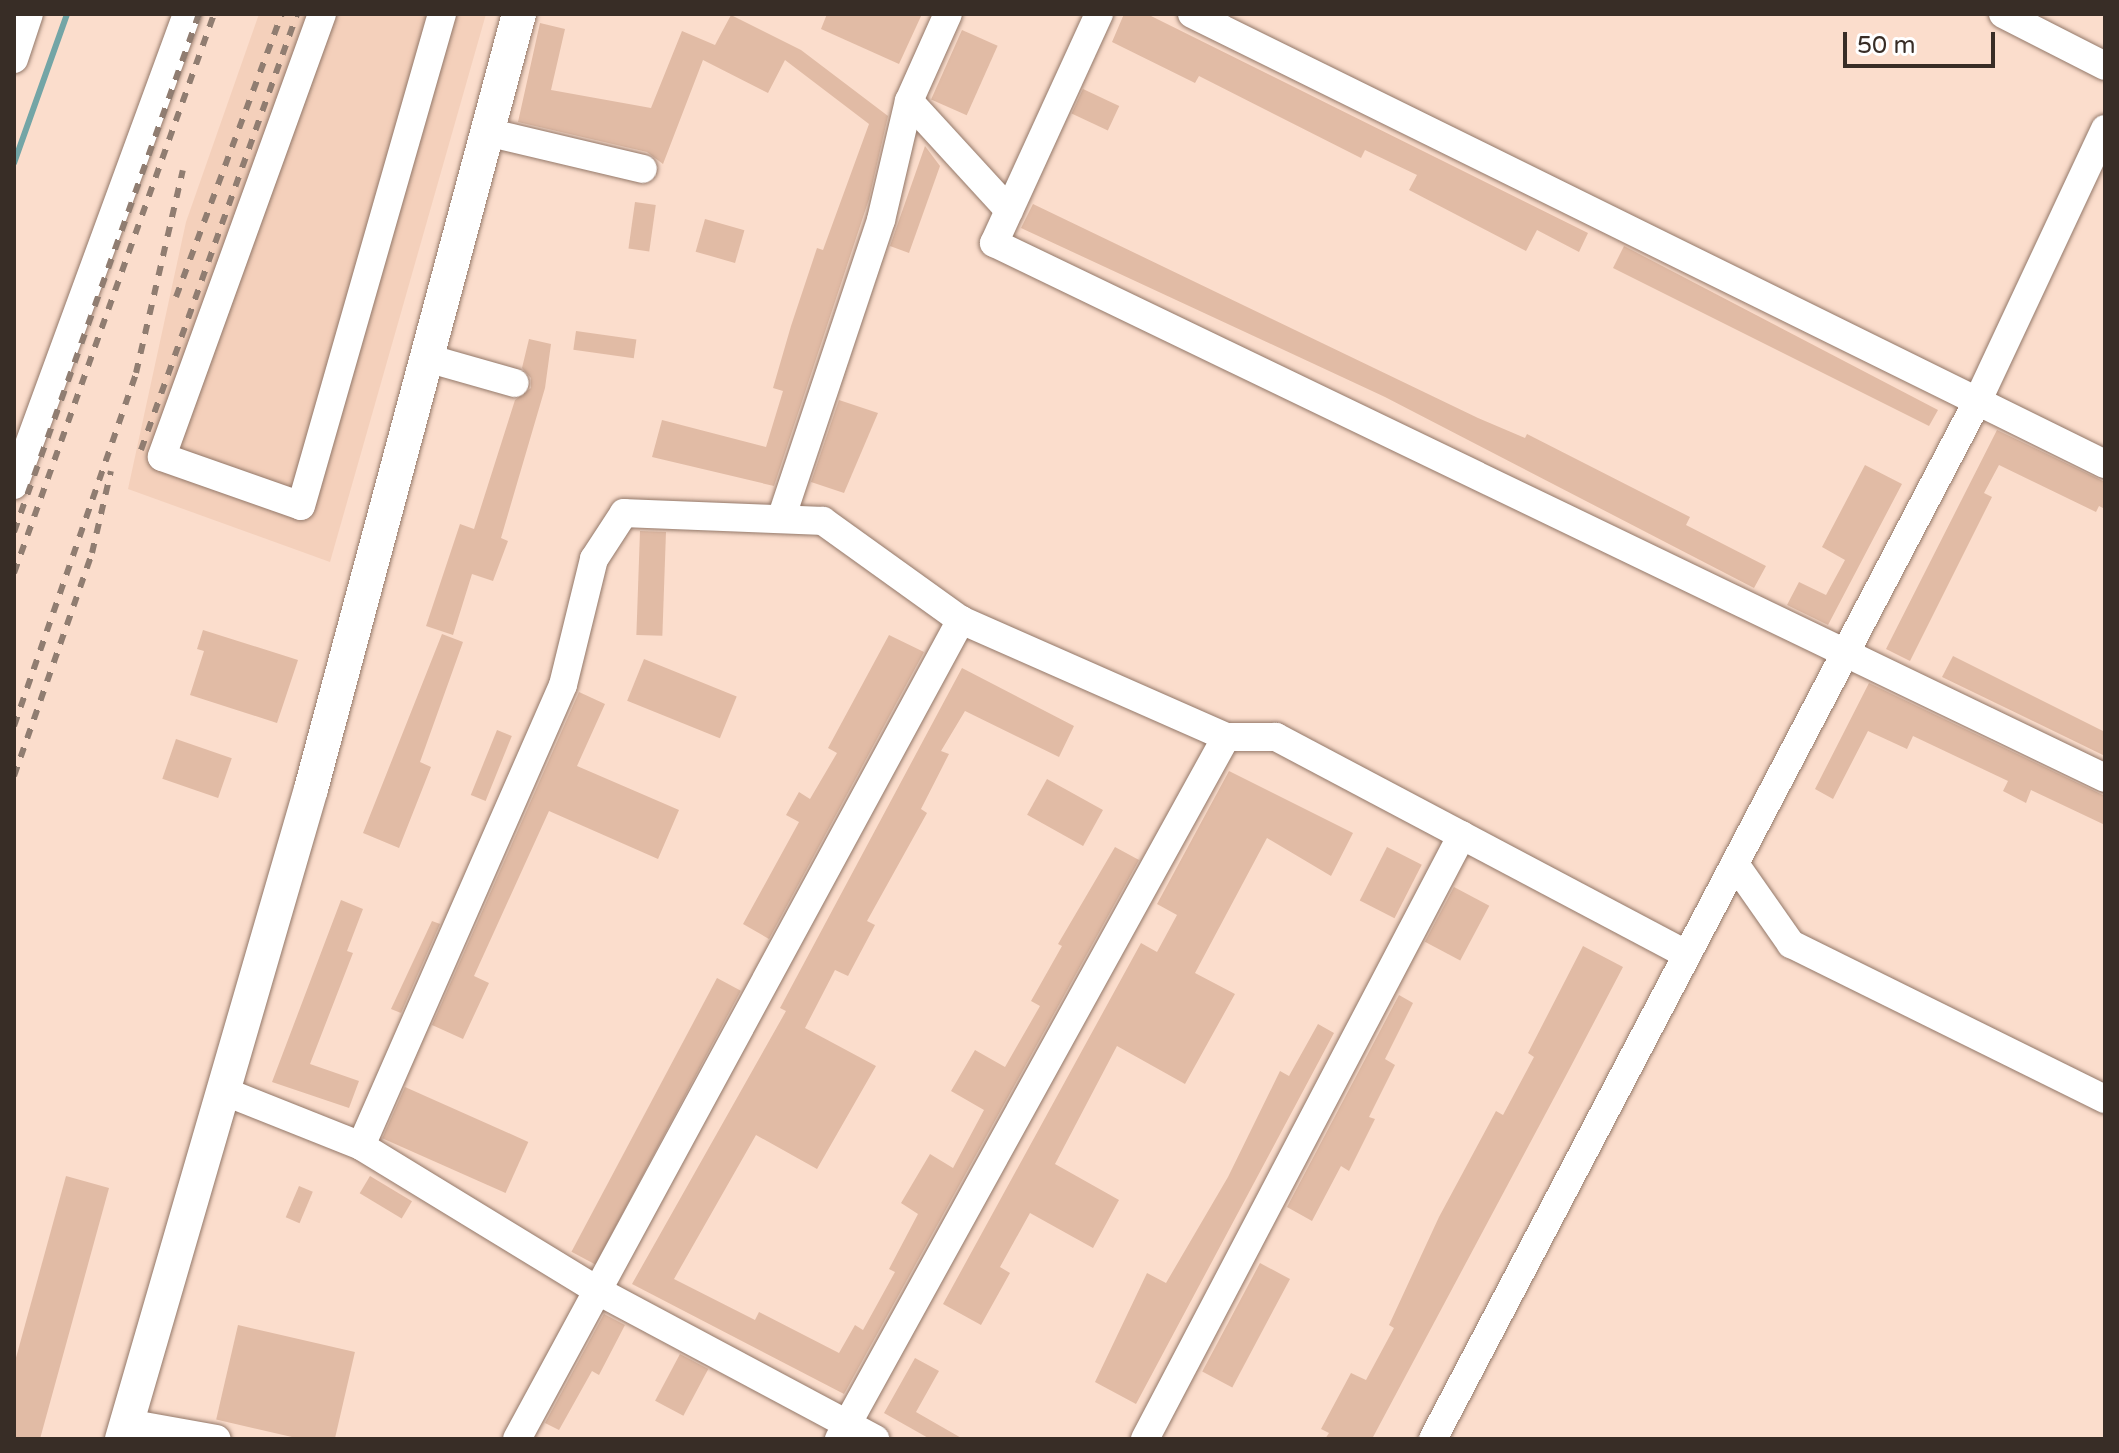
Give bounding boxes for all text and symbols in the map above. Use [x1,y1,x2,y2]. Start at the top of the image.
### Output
scale bar [1847,16,1999,66]
text: 50 m [1857,31,1915,60]

